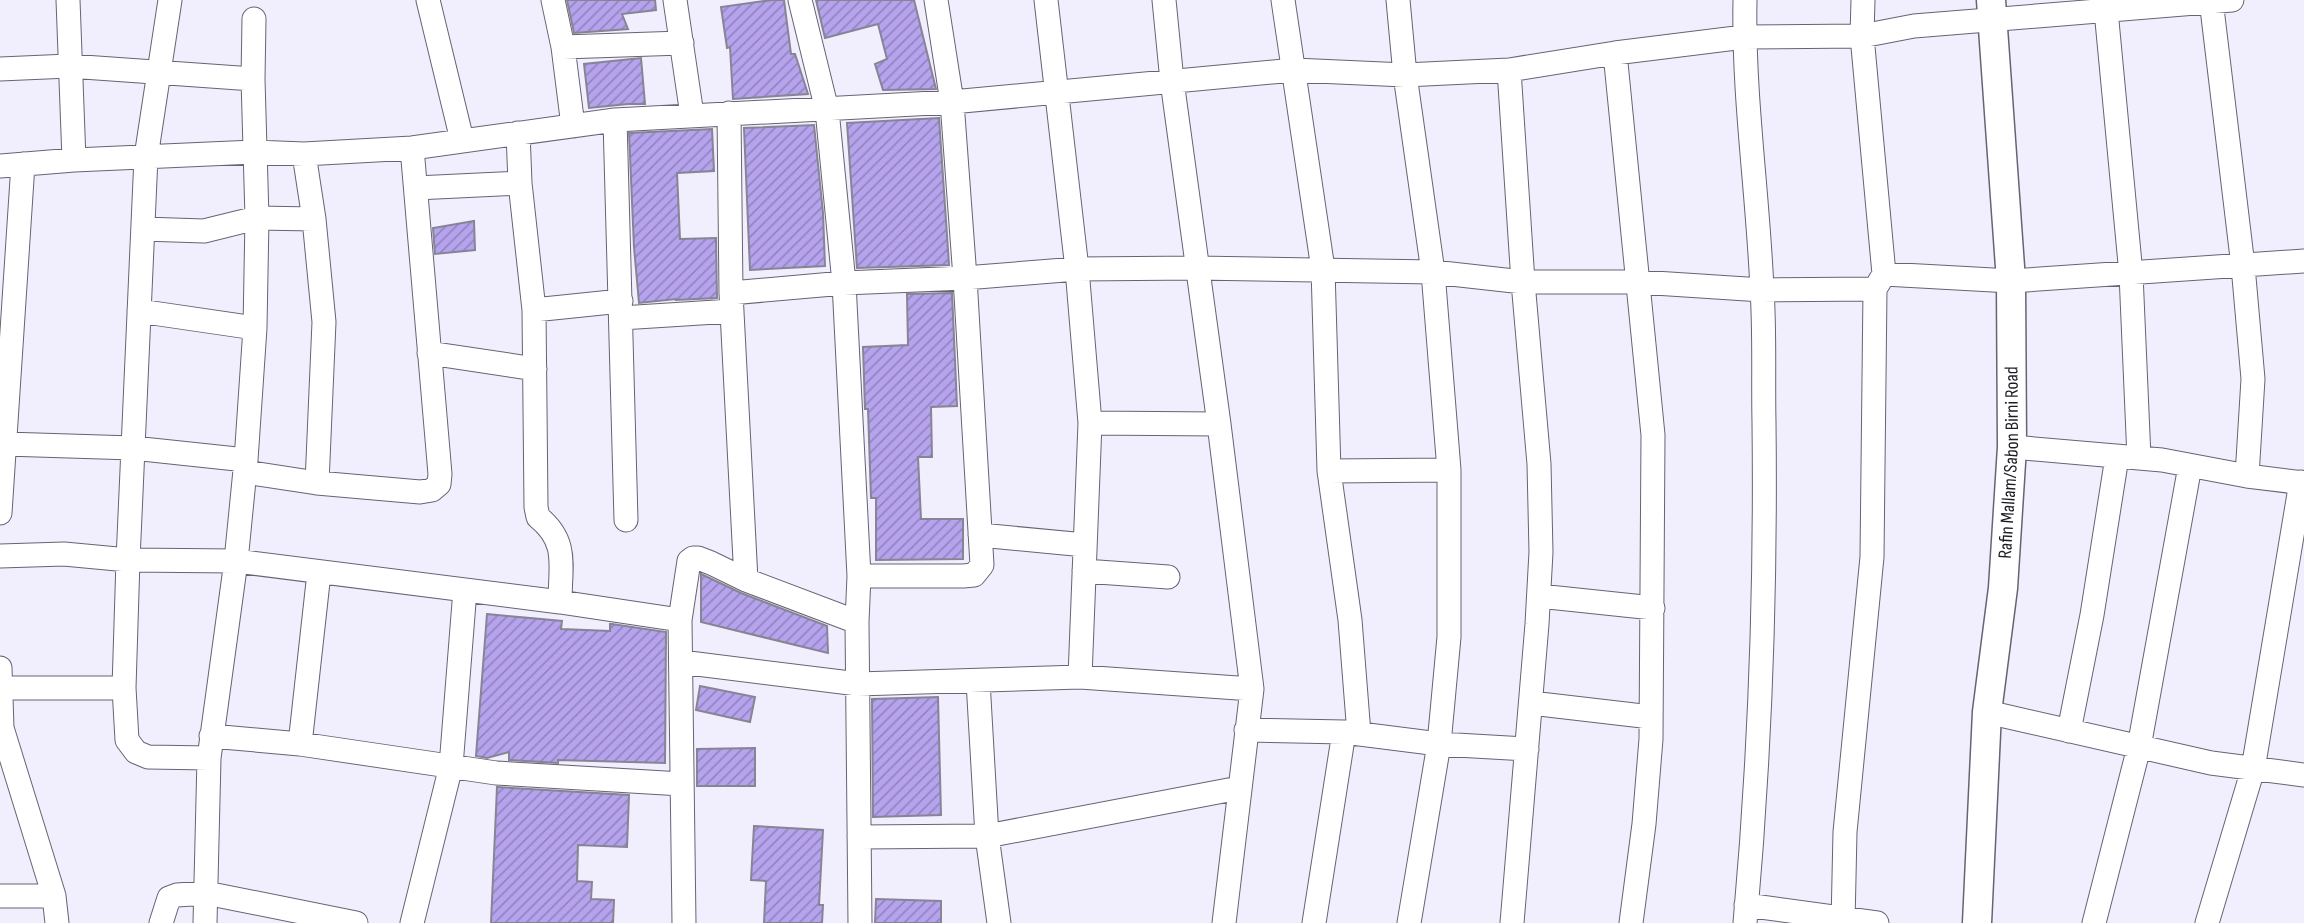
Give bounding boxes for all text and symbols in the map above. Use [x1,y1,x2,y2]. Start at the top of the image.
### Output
street label: Rafin Mallam/Sabon Birni Road [1993,366,2024,559]

